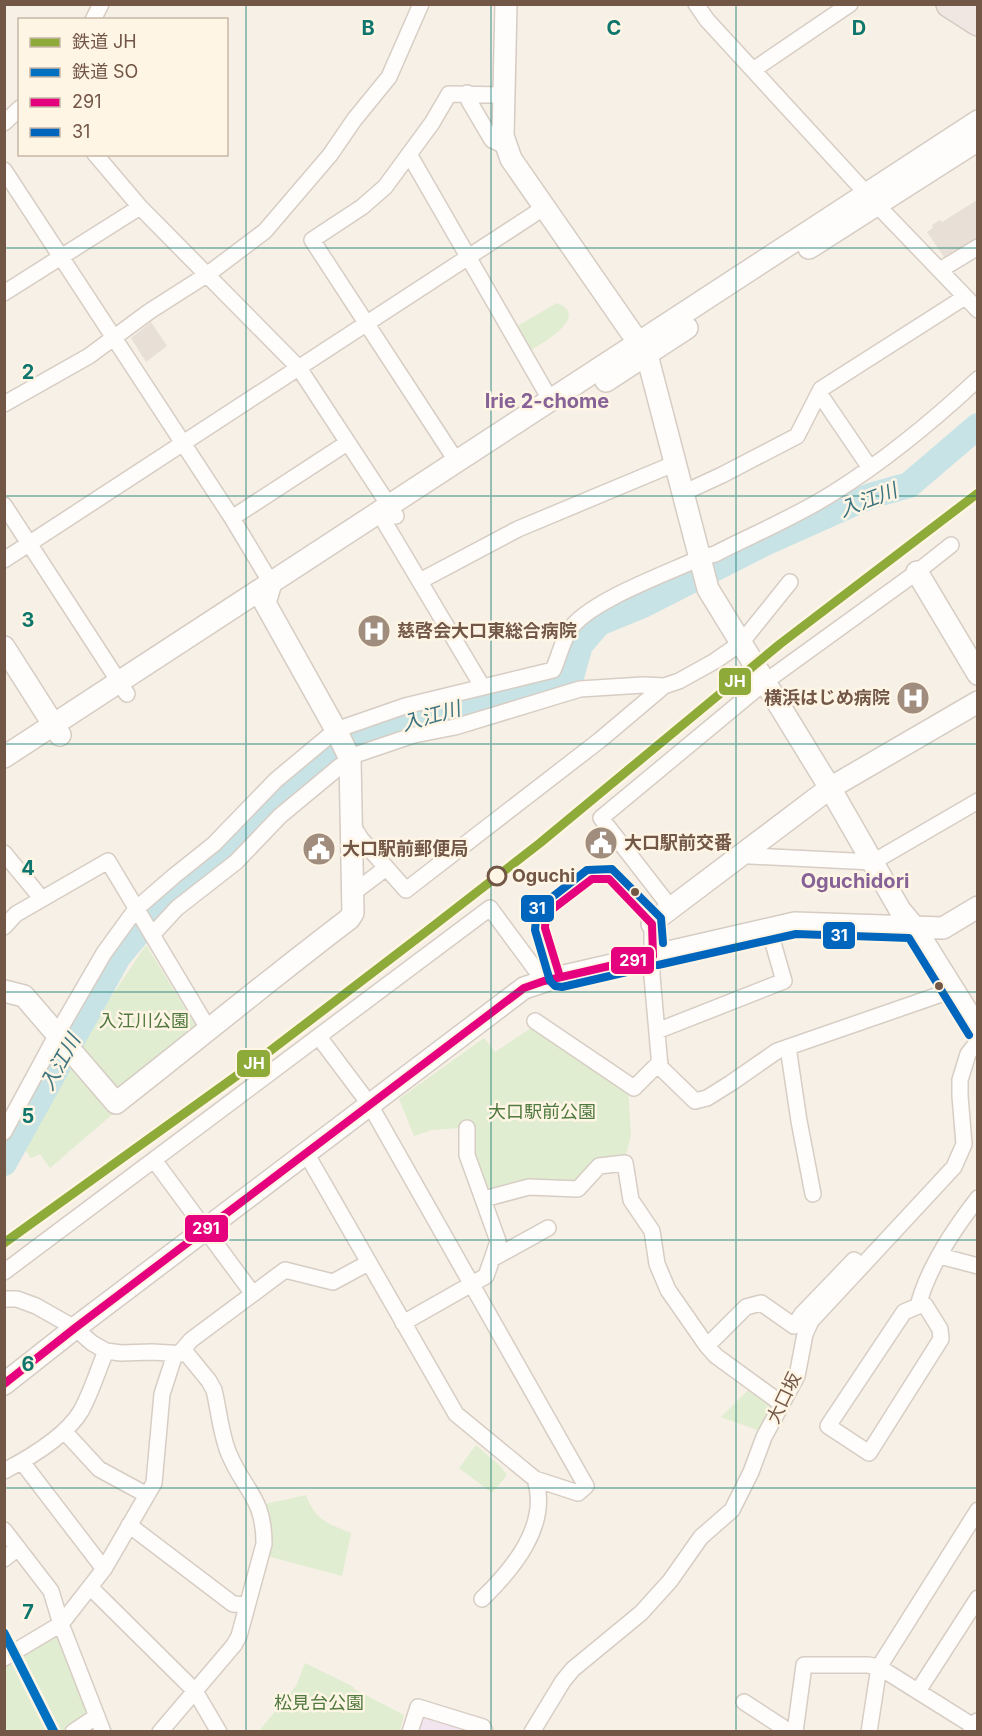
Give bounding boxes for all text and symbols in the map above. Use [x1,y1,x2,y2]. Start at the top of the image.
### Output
text: B [361,16,375,40]
text: C [607,16,621,40]
text: D [852,16,866,40]
legend [18,18,228,156]
text: 鉄道 JH [72,31,137,52]
text: 鉄道 SO [72,61,138,82]
text: 291 [72,91,101,112]
text: 31 [72,121,90,142]
text: 2 [22,360,34,384]
district label: Irie 2-chome [485,389,609,413]
water label: 入江川 [836,477,902,522]
text: 3 [22,608,34,632]
hospital icon: 慈啓会大口東総合病院 [356,613,392,649]
place label: 慈啓会大口東総合病院 [397,620,577,641]
line badge: JH [718,667,752,696]
text: JH [724,671,746,691]
hospital icon: 横浜はじめ病院 [895,680,931,716]
place label: 横浜はじめ病院 [764,687,890,708]
water label: 入江川 [399,696,465,736]
public building icon: 大口駅前交番 [583,825,619,861]
public building icon: 大口駅前郵便局 [301,831,337,867]
place label: 大口駅前交番 [624,832,732,853]
place label: 大口駅前郵便局 [342,838,468,859]
text: 4 [21,856,35,880]
place label: Oguchi [512,865,575,886]
marker: Oguchi [487,866,507,886]
district label: Oguchidori [801,869,909,893]
unlabelled marker [629,886,641,898]
line badge: 31 [520,894,555,923]
text: 31 [528,898,546,918]
line badge: 31 [822,921,856,950]
text: 31 [830,925,848,945]
line badge: 291 [610,946,655,975]
text: 291 [619,950,647,970]
unlabelled marker [933,980,945,992]
park label: 入江川公園 [99,1010,189,1031]
water label: 入江川 [35,1028,86,1094]
line badge: JH [236,1049,271,1078]
text: JH [243,1053,265,1073]
park label: 大口駅前公園 [488,1101,596,1122]
text: 5 [22,1104,34,1128]
line badge: 291 [184,1214,229,1243]
text: 291 [192,1218,220,1238]
text: 6 [22,1352,35,1376]
street label: 大口坂 [762,1369,805,1427]
text: 7 [22,1600,34,1624]
park label: 松見台公園 [274,1692,364,1713]

